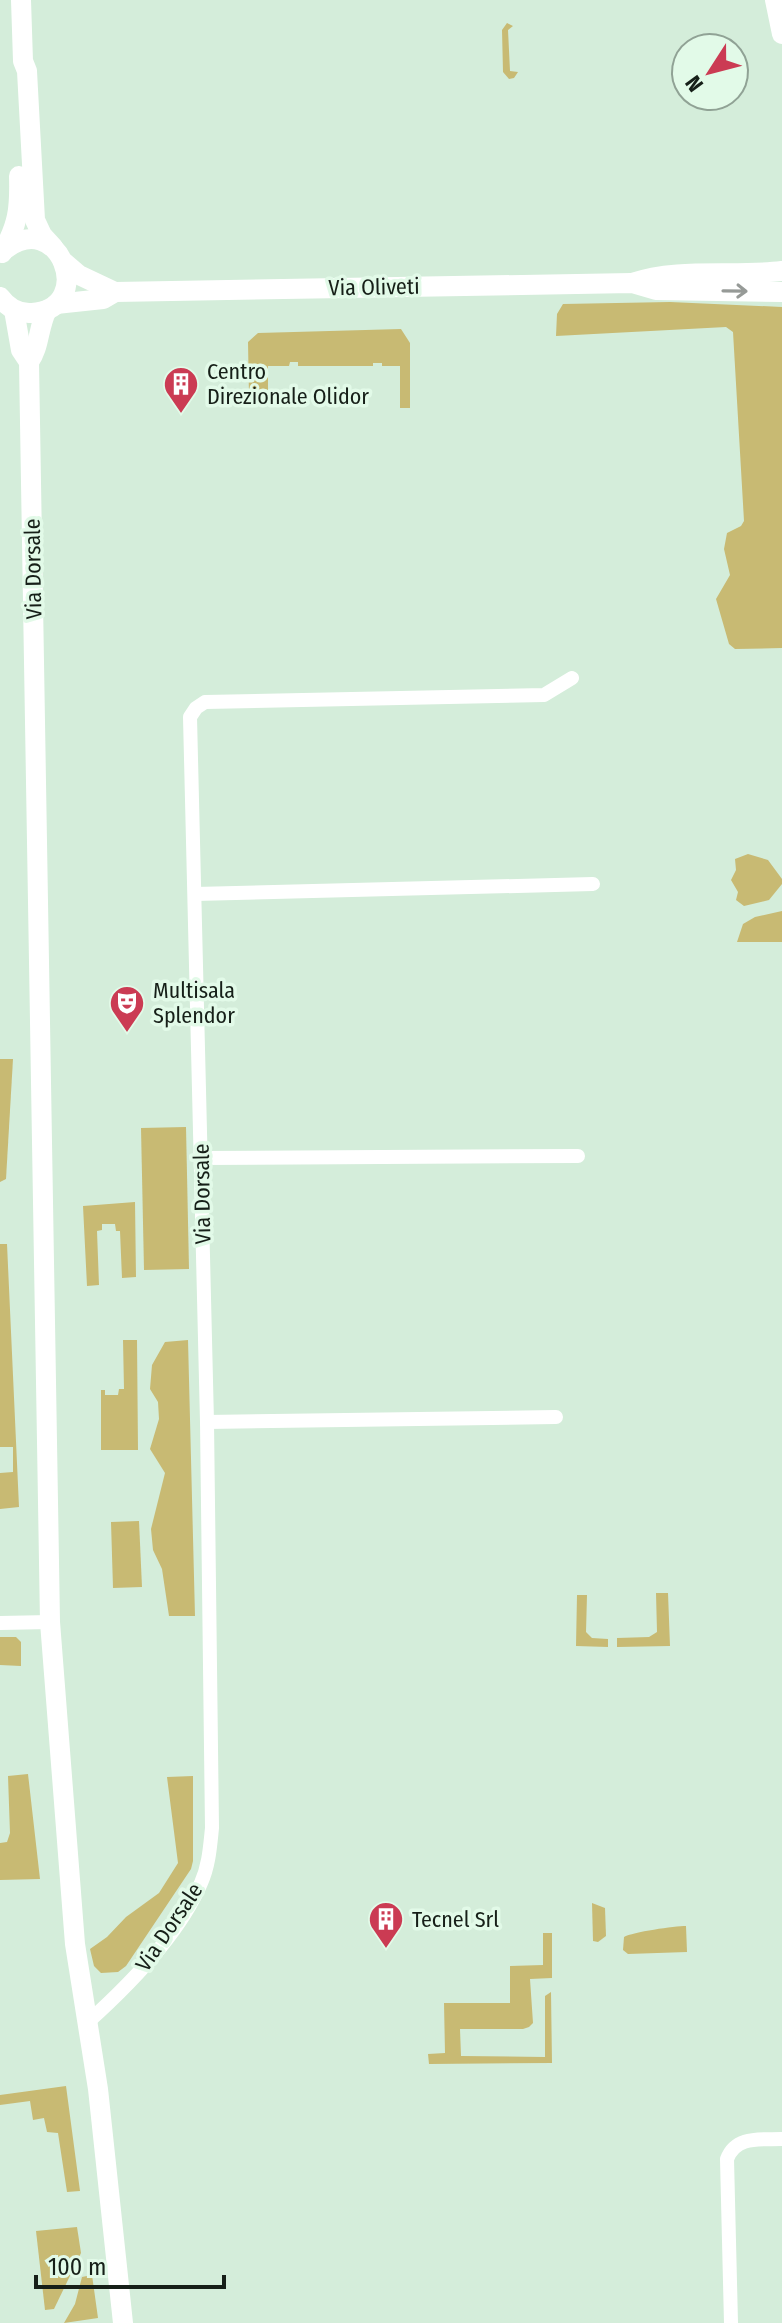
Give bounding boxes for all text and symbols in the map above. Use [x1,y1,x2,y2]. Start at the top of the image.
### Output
north arrow [670,32,750,112]
text: N [679,70,709,97]
street label: Via Oliveti [328,273,420,301]
one-way arrow [721,283,748,299]
place label: Centro Direzionale Olidor [207,358,369,410]
building icon: Centro Direzionale Olidor [162,365,200,415]
street label: Via Dorsale [19,518,47,620]
place label: Multisala Splendor [153,977,235,1029]
theatre icon: Multisala Splendor [108,984,146,1034]
street label: Via Dorsale [188,1143,216,1245]
street label: Via Dorsale [130,1878,208,1976]
building icon: Tecnel Srl [367,1900,405,1950]
place label: Tecnel Srl [412,1906,499,1933]
scale bar [36,2239,224,2289]
text: 100 m [48,2253,106,2281]

